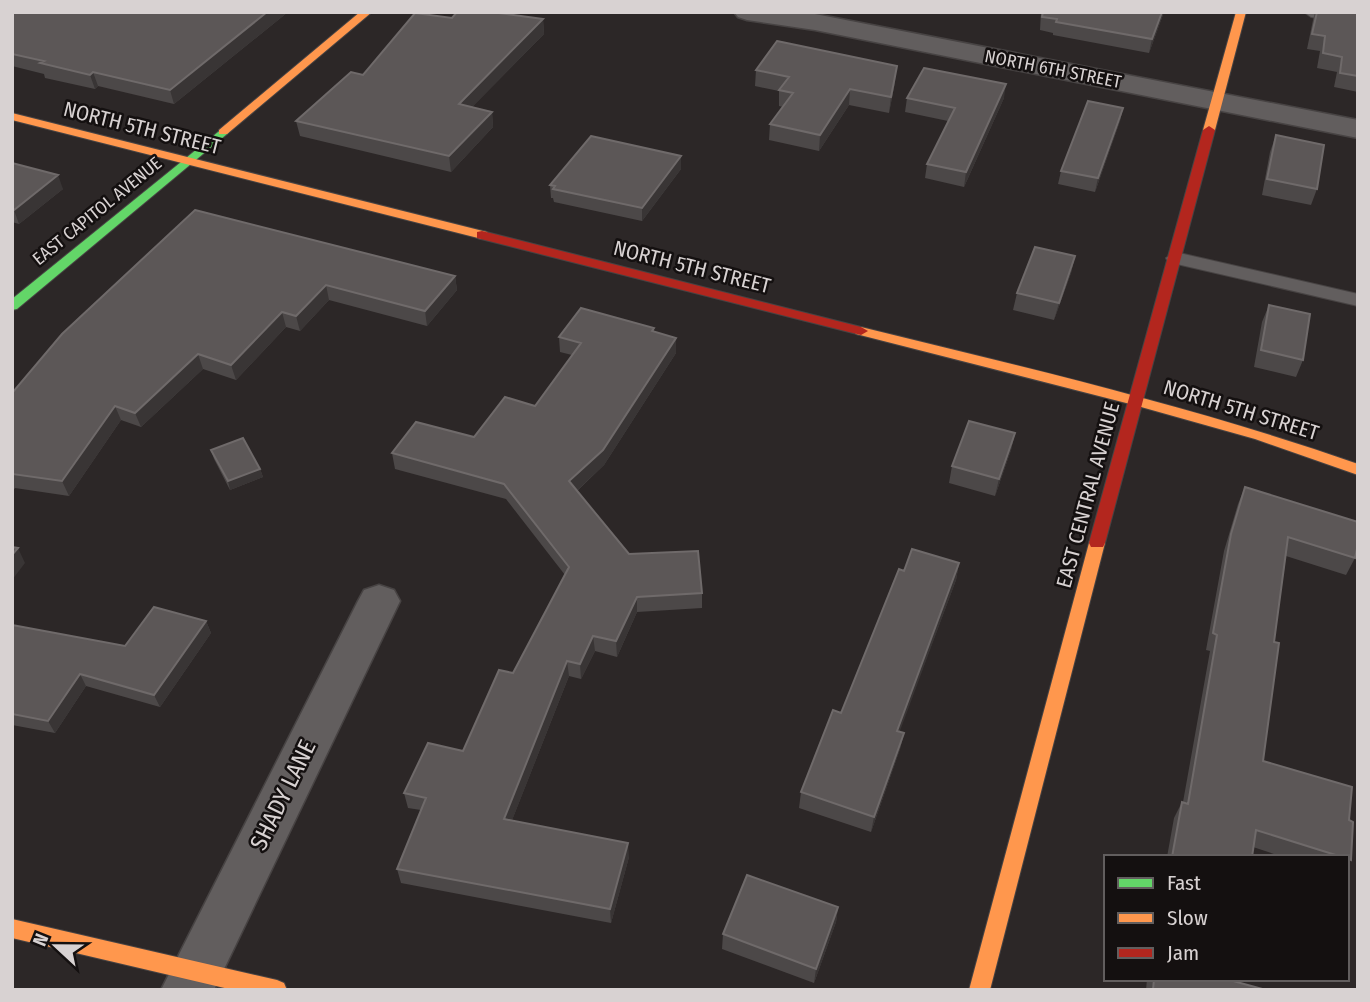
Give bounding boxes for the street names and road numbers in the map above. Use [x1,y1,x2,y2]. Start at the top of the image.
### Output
street label: NORTH 6TH STREET [983,45,1124,93]
street label: NORTH 5TH STREET [61,96,224,160]
street label: EAST CAPITOL AVENUE [28,152,166,270]
street label: NORTH 5TH STREET [611,235,774,299]
street label: NORTH 5TH STREET [1160,374,1322,446]
street label: EAST CENTRAL AVENUE [1051,399,1125,591]
street label: SHADY LANE [244,735,322,855]

